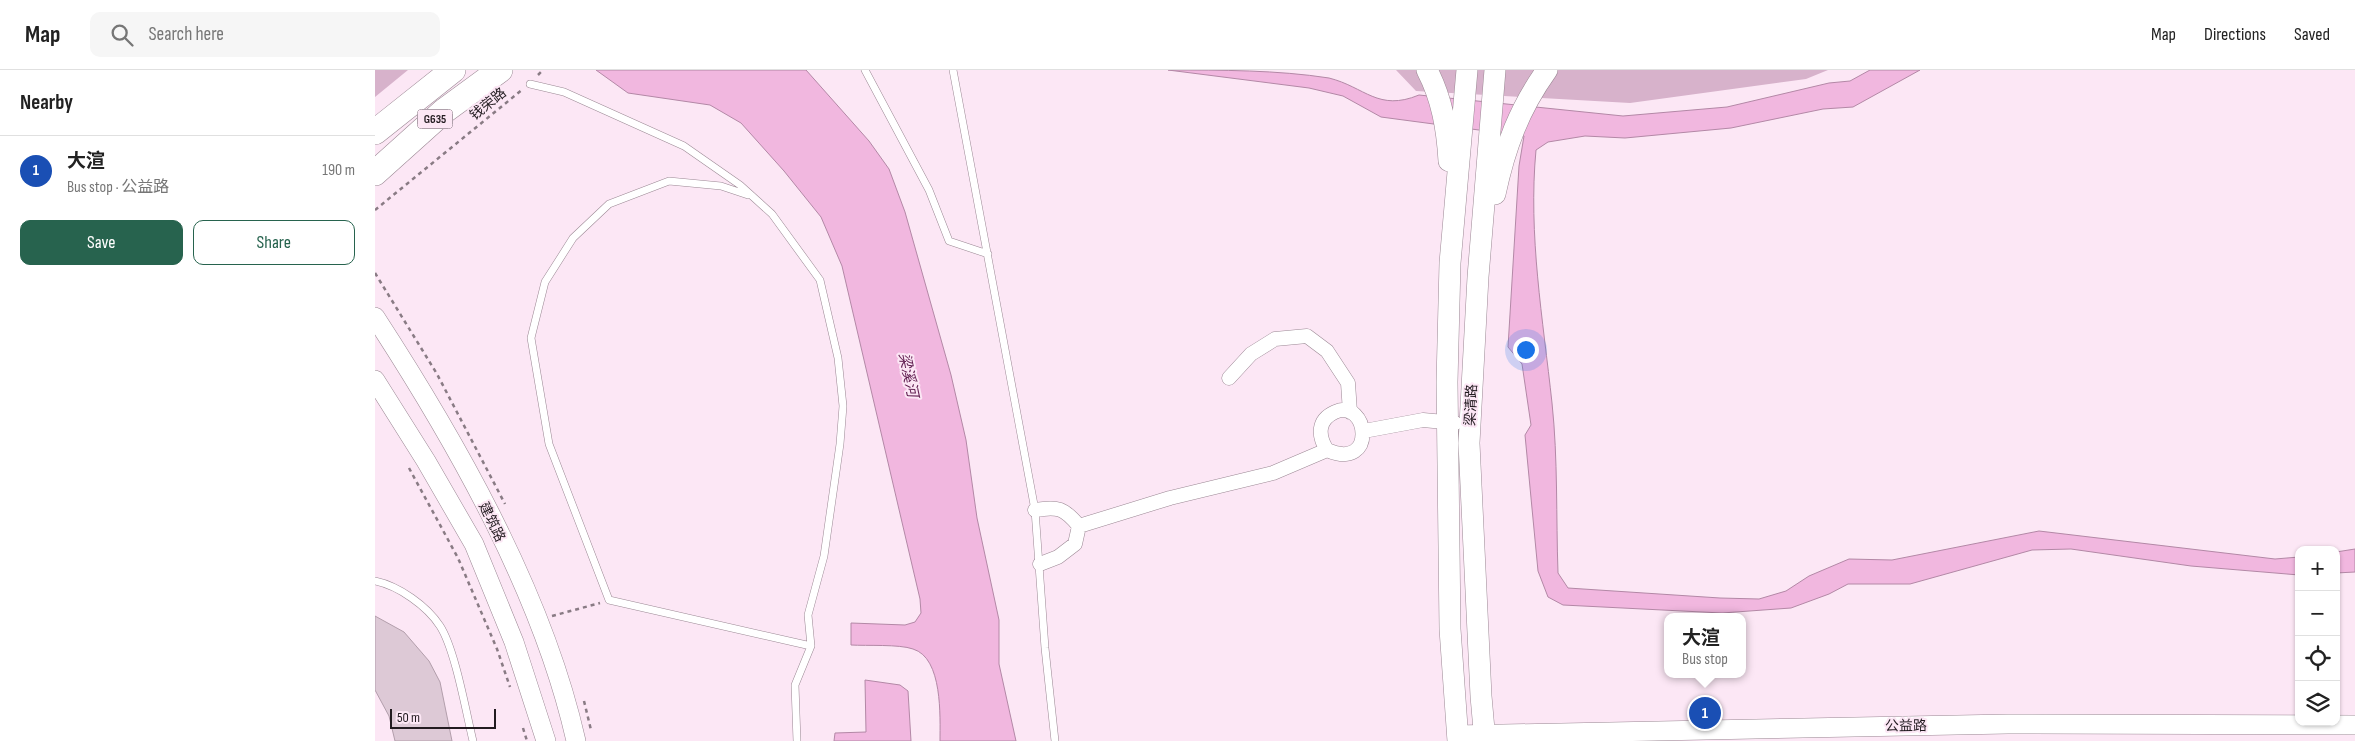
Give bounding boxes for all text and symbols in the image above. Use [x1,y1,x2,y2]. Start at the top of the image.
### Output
search box [90,12,440,57]
text: Map [25,20,60,49]
icon: search [108,21,136,49]
text: Search here [148,23,224,46]
text: Map [2151,24,2176,45]
text: Directions [2204,24,2266,45]
text: Saved [2294,24,2330,45]
street label: 钱荣路 [466,84,510,124]
text: Nearby [20,90,73,115]
road number: G635 [417,110,453,129]
text: 大渲 [67,150,105,173]
text: 1 [33,161,39,180]
text: 190 m [322,161,355,180]
text: Bus stop · 公益路 [67,178,169,197]
button: Save [20,220,183,265]
button: Share [193,220,355,265]
your location [1513,337,1539,363]
water label: 梁溪河 [894,351,923,402]
street label: 梁清路 [1461,384,1481,426]
street label: 建筑路 [475,499,509,545]
map controls [2295,546,2340,726]
button: + [2295,546,2340,591]
button: − [2295,591,2340,636]
popup [1664,613,1746,678]
text: 大渲 [1682,627,1720,650]
button: locate [2295,636,2340,681]
text: Bus stop [1682,650,1728,669]
button: layers [2295,681,2340,726]
pin: 1 [1689,694,1721,732]
scale bar [390,706,496,729]
text: 50 m [397,709,420,726]
street label: 公益路 [1885,717,1927,735]

